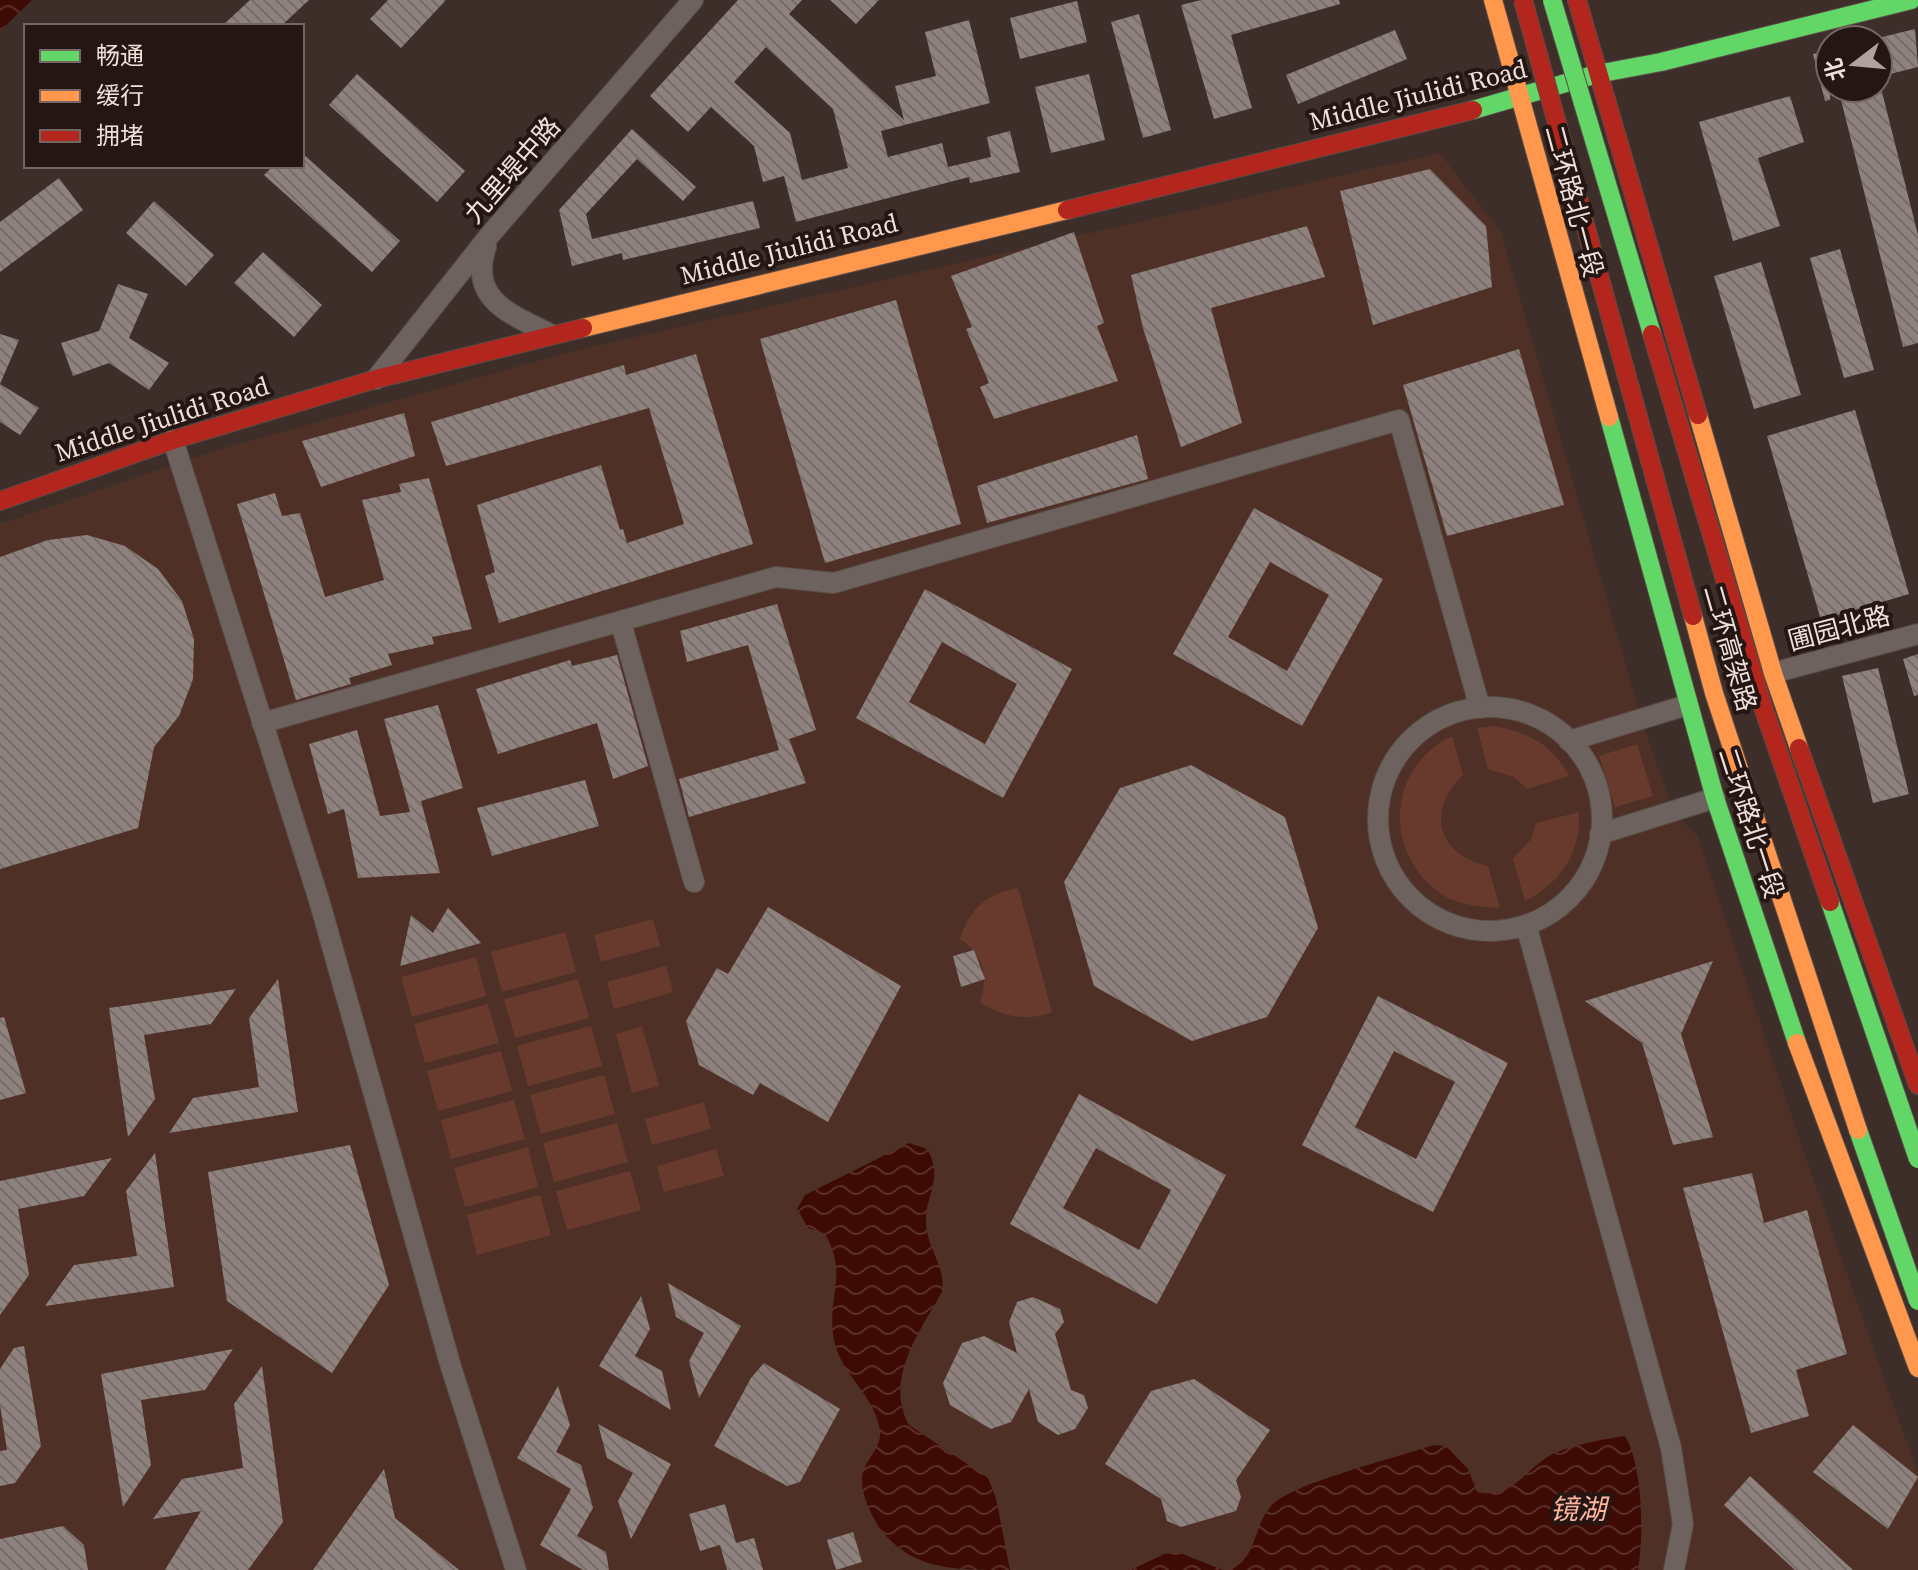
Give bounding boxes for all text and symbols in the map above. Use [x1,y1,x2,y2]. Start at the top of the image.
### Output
legend [24,24,304,168]
north arrow [1814,24,1894,104]
text: 畅通 [96,39,144,72]
street label: Middle Jiulidi Road [1305,50,1531,139]
text: 北 [1817,55,1852,84]
text: 缓行 [96,79,144,112]
street label: 九里堤中路 [456,109,568,231]
text: 拥堵 [96,119,144,152]
street label: 二环路北一段 [1536,121,1612,281]
street label: Middle Jiulidi Road [676,204,902,293]
street label: Middle Jiulidi Road [50,367,274,471]
street label: 二环高架路 [1695,581,1765,715]
street label: 圃园北路 [1784,597,1894,659]
street label: 二环路北一段 [1710,743,1792,903]
water label: 镜湖 [1550,1490,1610,1528]

